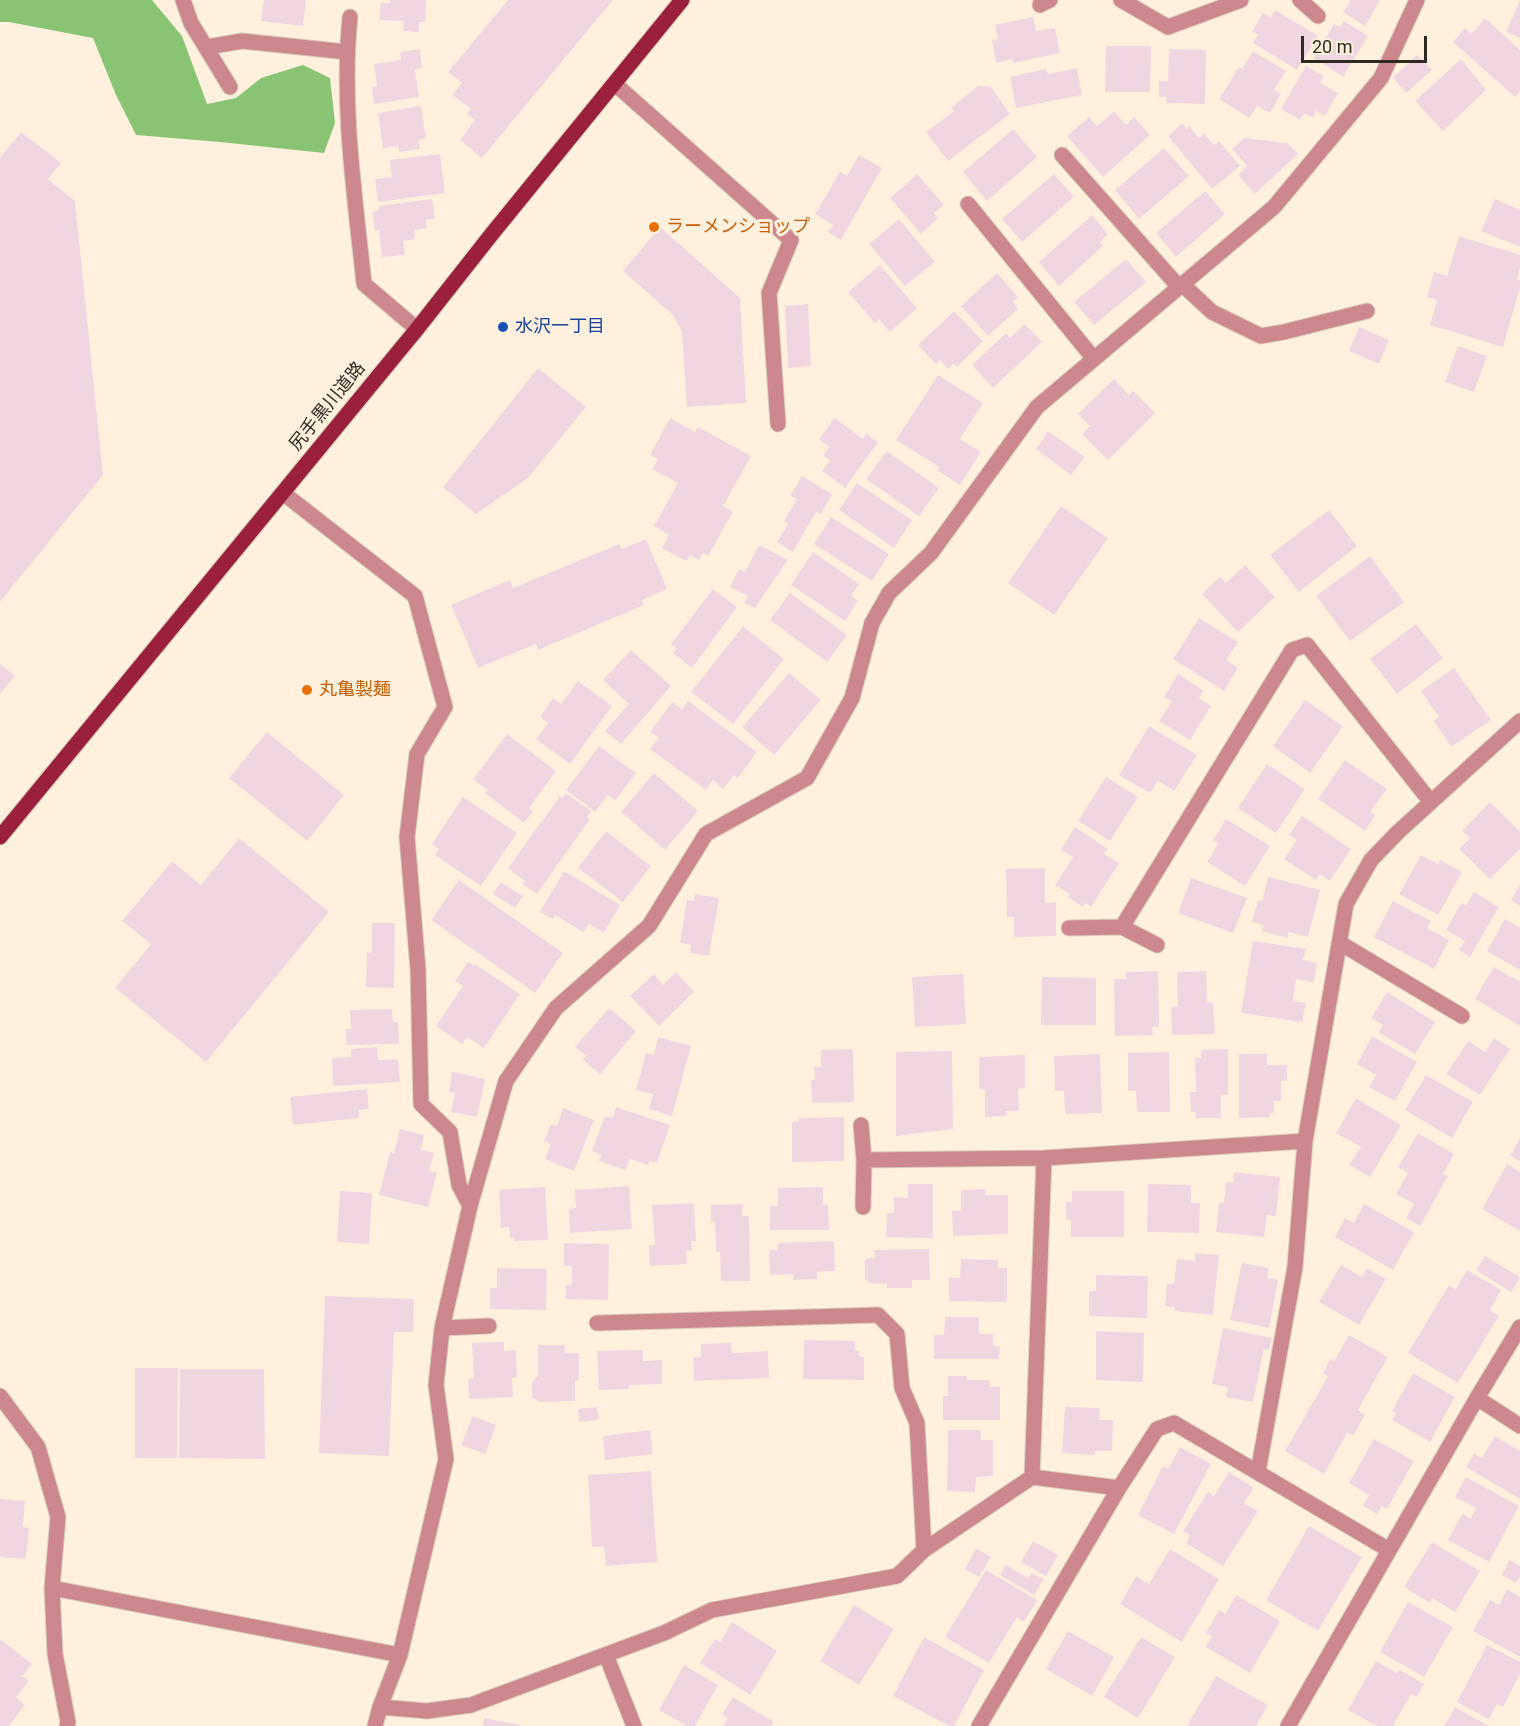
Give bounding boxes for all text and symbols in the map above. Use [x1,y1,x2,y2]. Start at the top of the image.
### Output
scale bar [1304,24,1430,62]
text: 20 m [1312,36,1352,57]
place label: ラーメンショップ [666,216,810,238]
marker: ラーメンショップ [647,220,661,234]
place label: 水沢一丁目 [515,316,605,338]
marker: 水沢一丁目 [496,320,510,334]
street label: 尻手黒川道路 [286,358,370,456]
place label: 丸亀製麺 [319,679,391,701]
marker: 丸亀製麺 [300,683,314,697]

